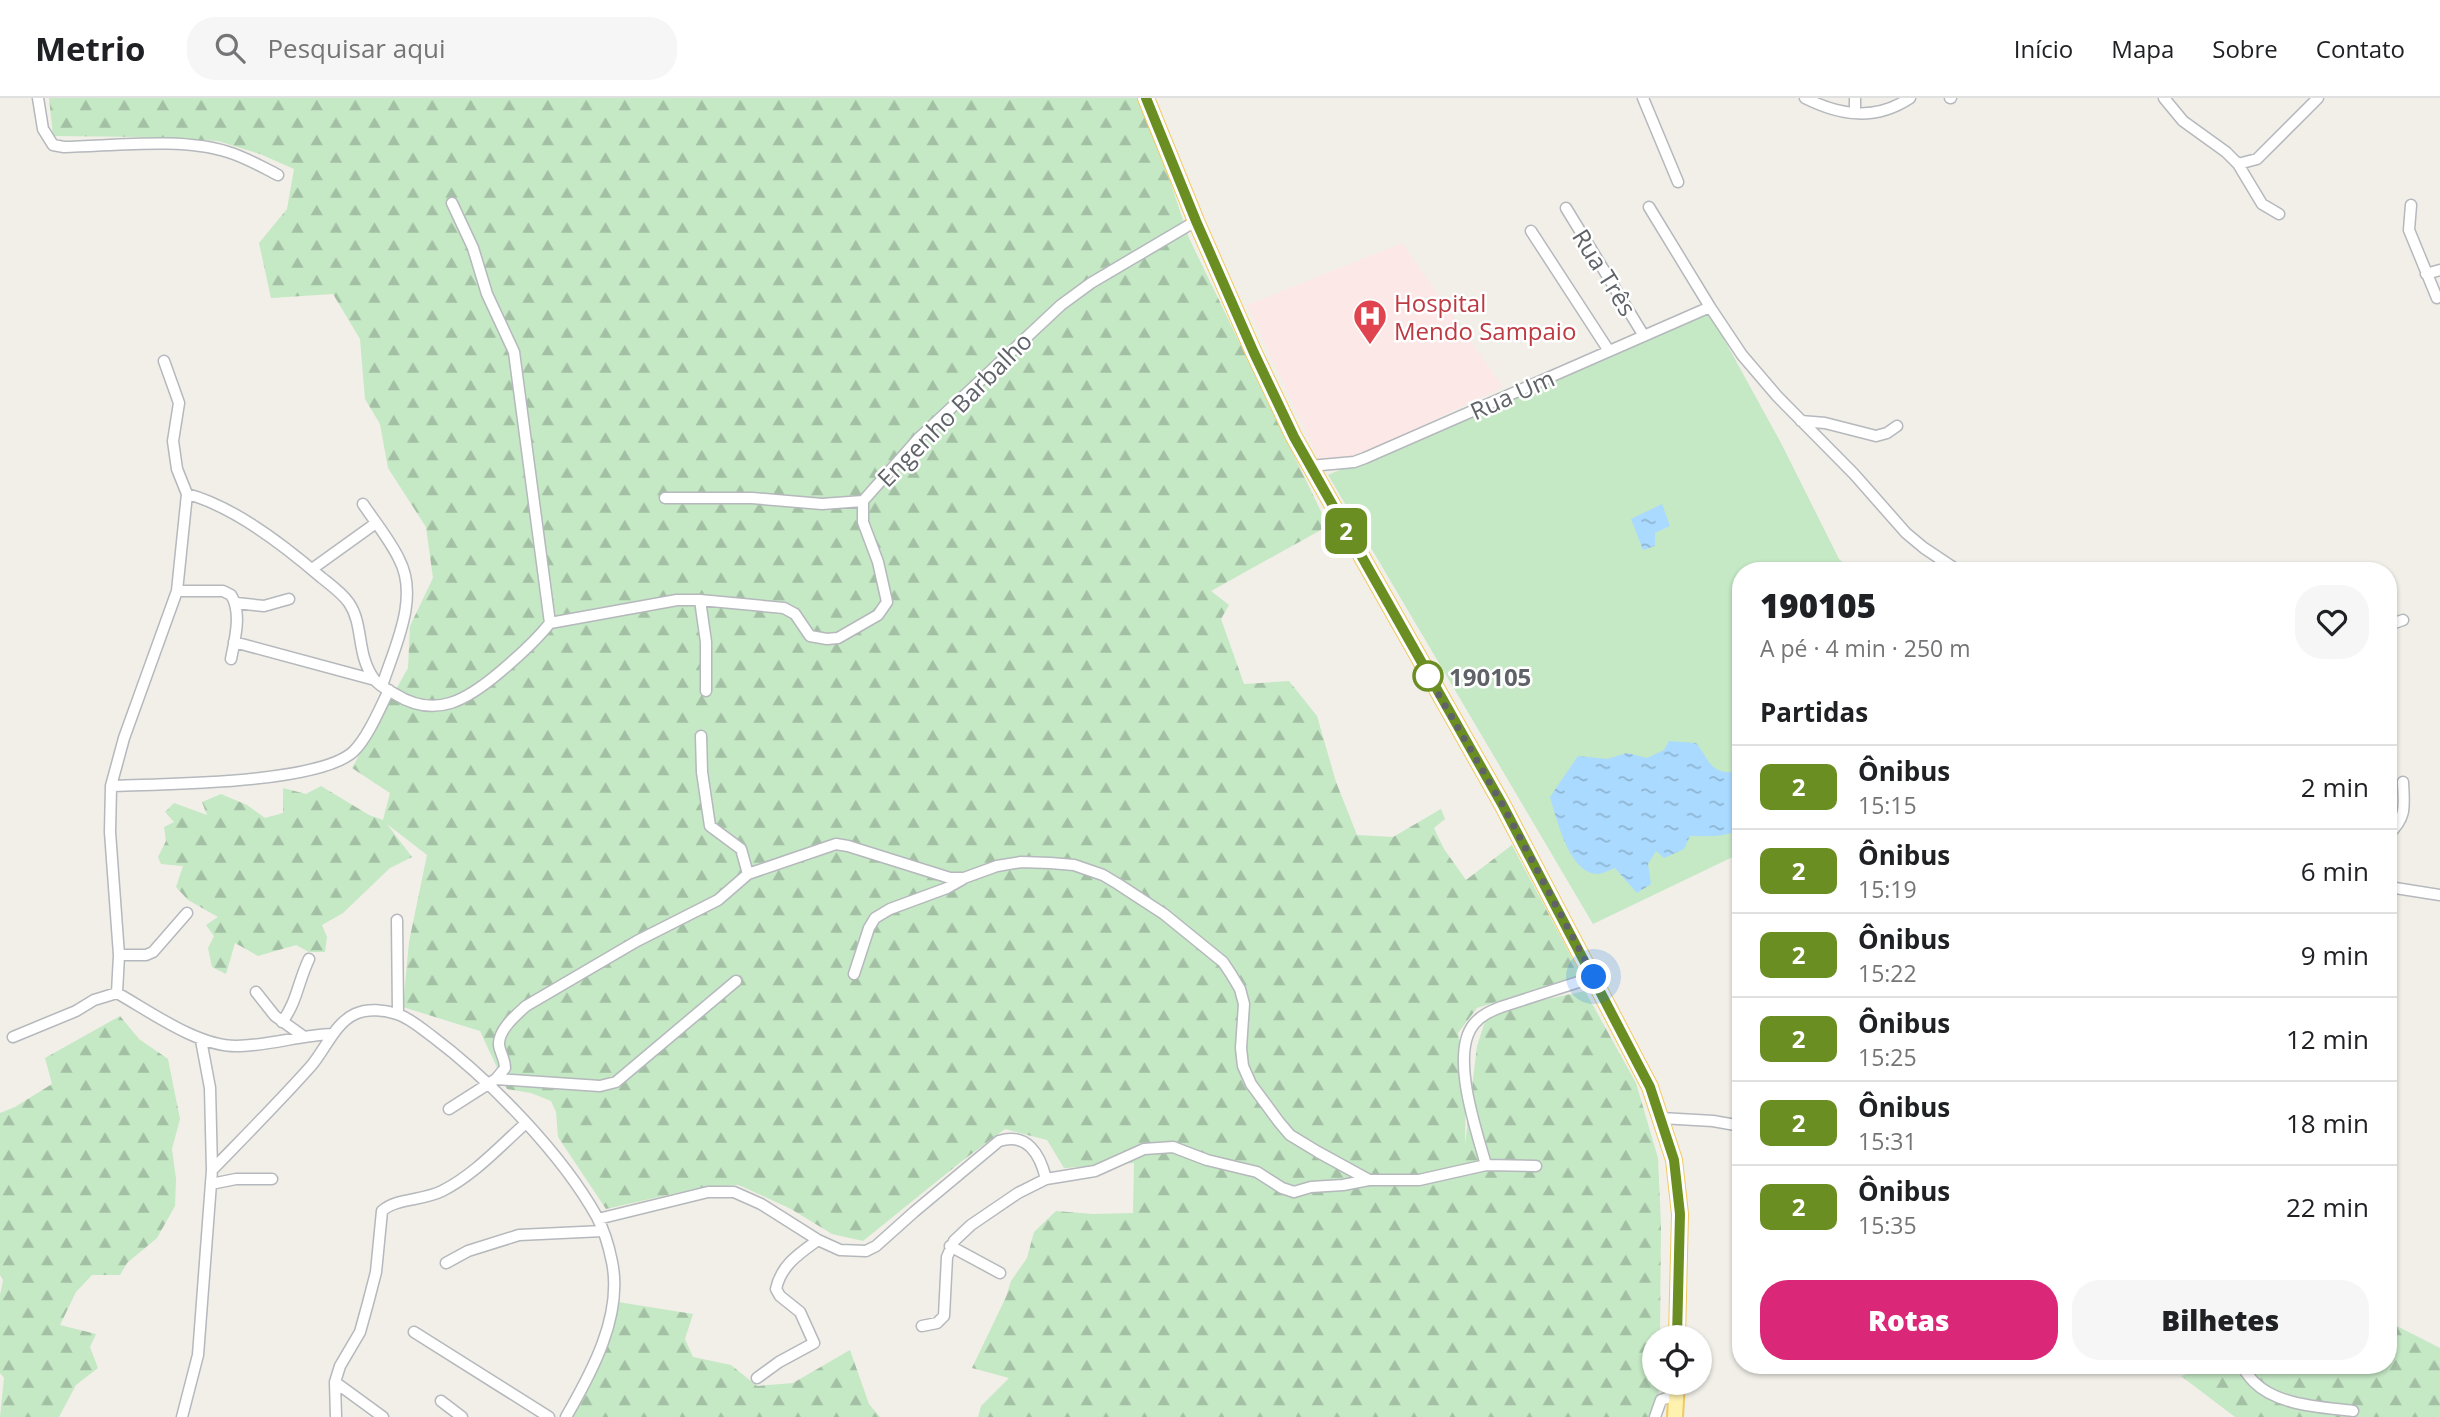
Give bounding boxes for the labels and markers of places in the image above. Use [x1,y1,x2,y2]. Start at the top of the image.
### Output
place label: Hospital Mendo Sampaio [1394,286,1576,347]
hospital icon: Hospital Mendo Sampaio [1351,297,1389,346]
place label: 190105 [1449,660,1531,693]
marker: 190105 [1413,661,1443,691]

